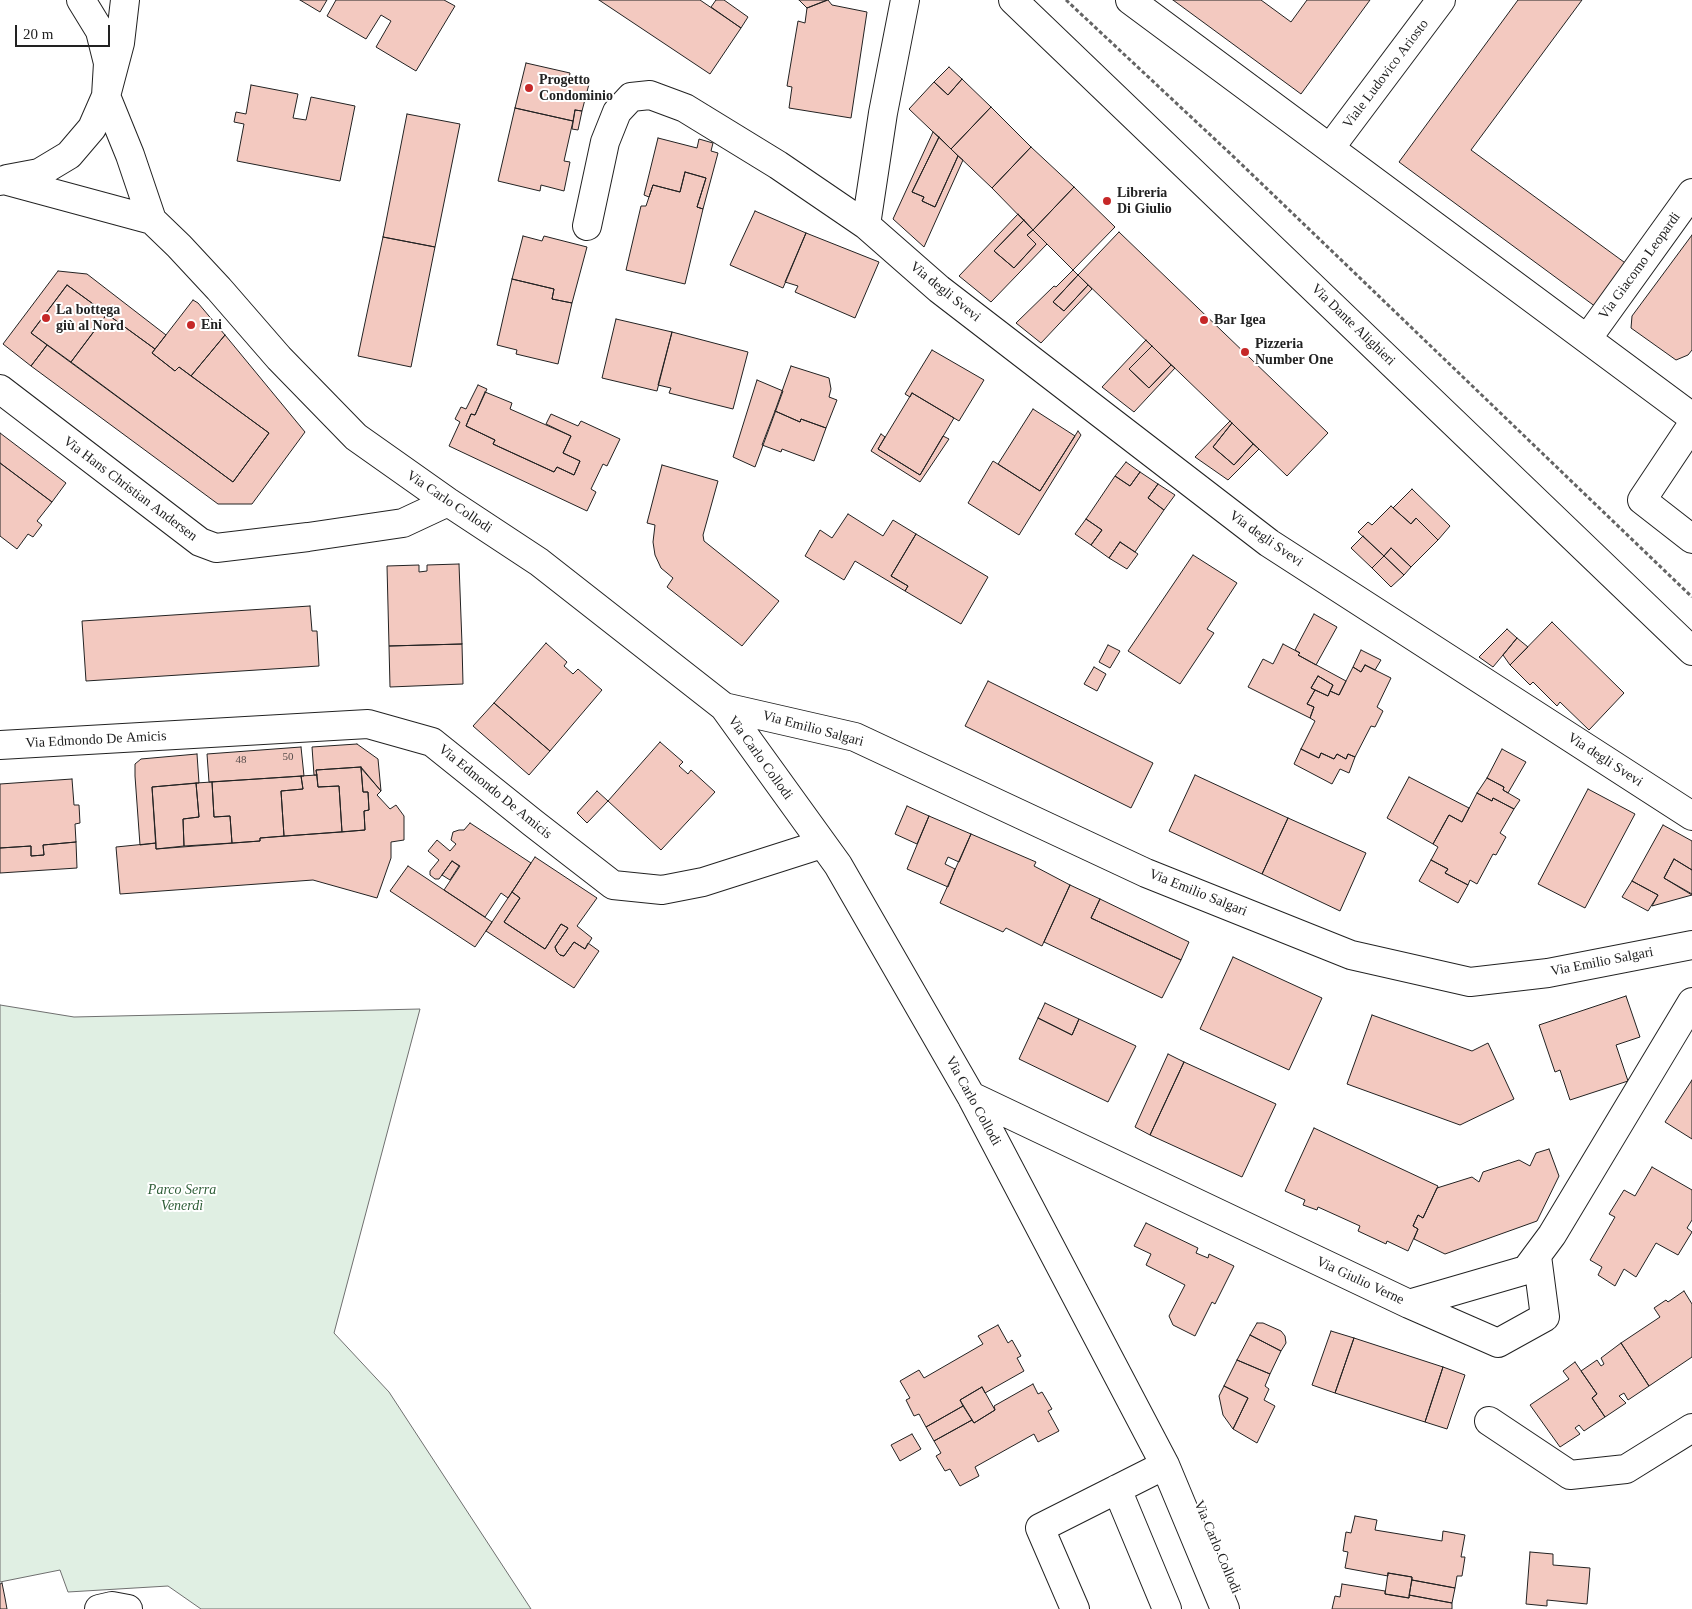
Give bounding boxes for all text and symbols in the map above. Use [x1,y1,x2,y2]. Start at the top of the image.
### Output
scale bar [18,15,112,47]
street label: Viale Ludovico Ariosto [1340,16,1432,132]
text: 20 m [23,26,53,42]
place label: Progetto Condominio [539,72,613,104]
marker: Progetto Condominio [523,82,535,94]
place label: Libreria Di Giulio [1117,185,1172,218]
marker: Libreria Di Giulio [1101,195,1113,207]
street label: Via Giacomo Leopardi [1596,209,1684,323]
street label: Via degli Svevi [906,258,984,326]
street label: Via Dante Alighieri [1307,281,1399,369]
place label: La bottega giù al Nord [56,302,124,334]
marker: La bottega giù al Nord [40,312,52,324]
place label: Bar Igea [1214,312,1266,328]
marker: Bar Igea [1198,314,1210,326]
place label: Eni [201,317,222,333]
marker: Eni [185,319,197,331]
place label: Pizzeria Number One [1255,336,1333,368]
marker: Pizzeria Number One [1239,346,1251,358]
street label: Via Hans Christian Andersen [60,433,200,545]
street label: Via Carlo Collodi [403,467,495,537]
street label: Via degli Svevi [1226,507,1306,571]
street label: Via Emilio Salgari [761,707,865,751]
street label: Via Carlo Collodi [724,713,796,803]
street label: Via Edmondo De Amicis [25,728,167,752]
street label: Via degli Svevi [1564,729,1646,791]
street label: Via Edmondo De Amicis [435,741,555,843]
house number: 50 [282,750,294,764]
house number: 48 [236,753,247,767]
street label: Via Emilio Salgari [1147,866,1249,920]
street label: Via Emilio Salgari [1549,944,1655,980]
street label: Via Carlo Collodi [942,1053,1004,1149]
park label: Parco Serra Venerdì [148,1182,216,1214]
street label: Via Giulio Verne [1313,1253,1407,1309]
street label: Via Carlo Collodi [1190,1498,1244,1596]

